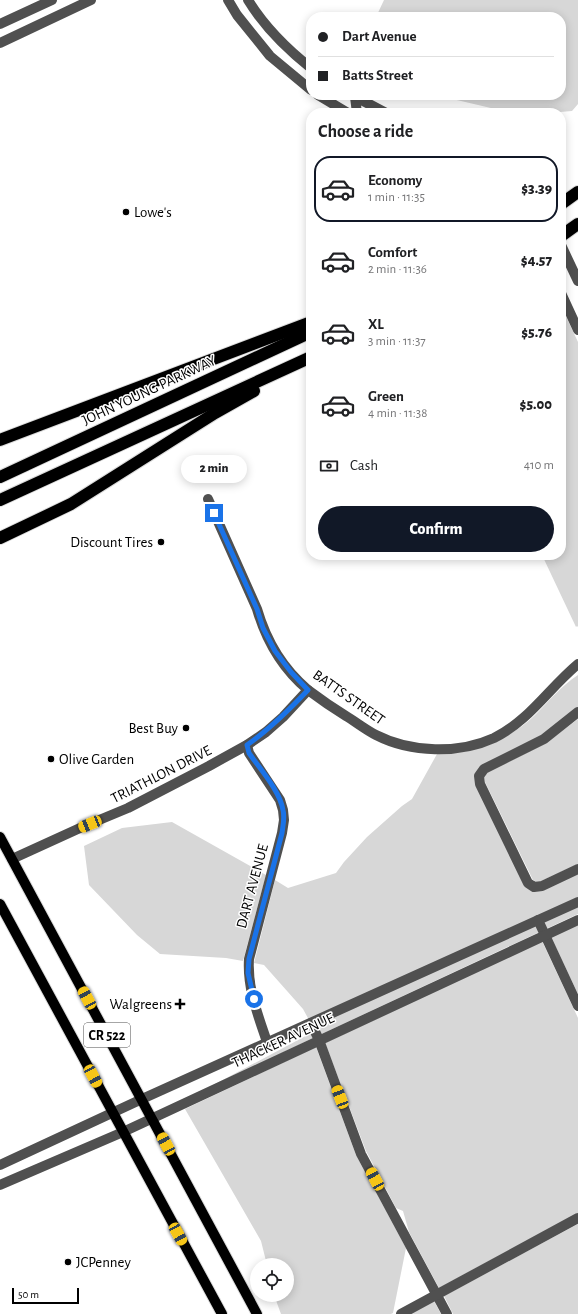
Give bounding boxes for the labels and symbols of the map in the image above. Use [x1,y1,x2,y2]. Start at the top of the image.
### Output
place label: Lowe's [134,205,172,220]
marker: Lowe's [121,207,131,217]
street label: JOHN YOUNG PARKWAY [80,353,219,428]
callout: 2 min [181,455,247,483]
route end [205,504,223,522]
place label: Discount Tires [70,535,153,550]
marker: Discount Tires [156,537,166,547]
street label: BATTS STREET [310,667,388,728]
place label: Best Buy [128,721,179,736]
marker: Best Buy [181,723,191,733]
street label: TRIATHLON DRIVE [109,743,214,806]
place label: Olive Garden [59,752,134,767]
marker: Olive Garden [46,754,56,764]
car [77,814,103,834]
street label: DART AVENUE [234,842,271,930]
car [76,985,98,1011]
route start [245,990,263,1008]
place label: Walgreens [110,997,172,1012]
marker: Walgreens [175,999,185,1009]
street label: THACKER AVENUE [230,1010,337,1071]
road number: CR 522 [84,1023,130,1047]
car [82,1063,104,1089]
car [330,1084,350,1110]
car [155,1131,177,1157]
car [364,1166,386,1192]
car [167,1221,189,1247]
place label: JCPenney [76,1255,132,1270]
marker: JCPenney [63,1257,73,1267]
scale bar [12,1286,79,1305]

